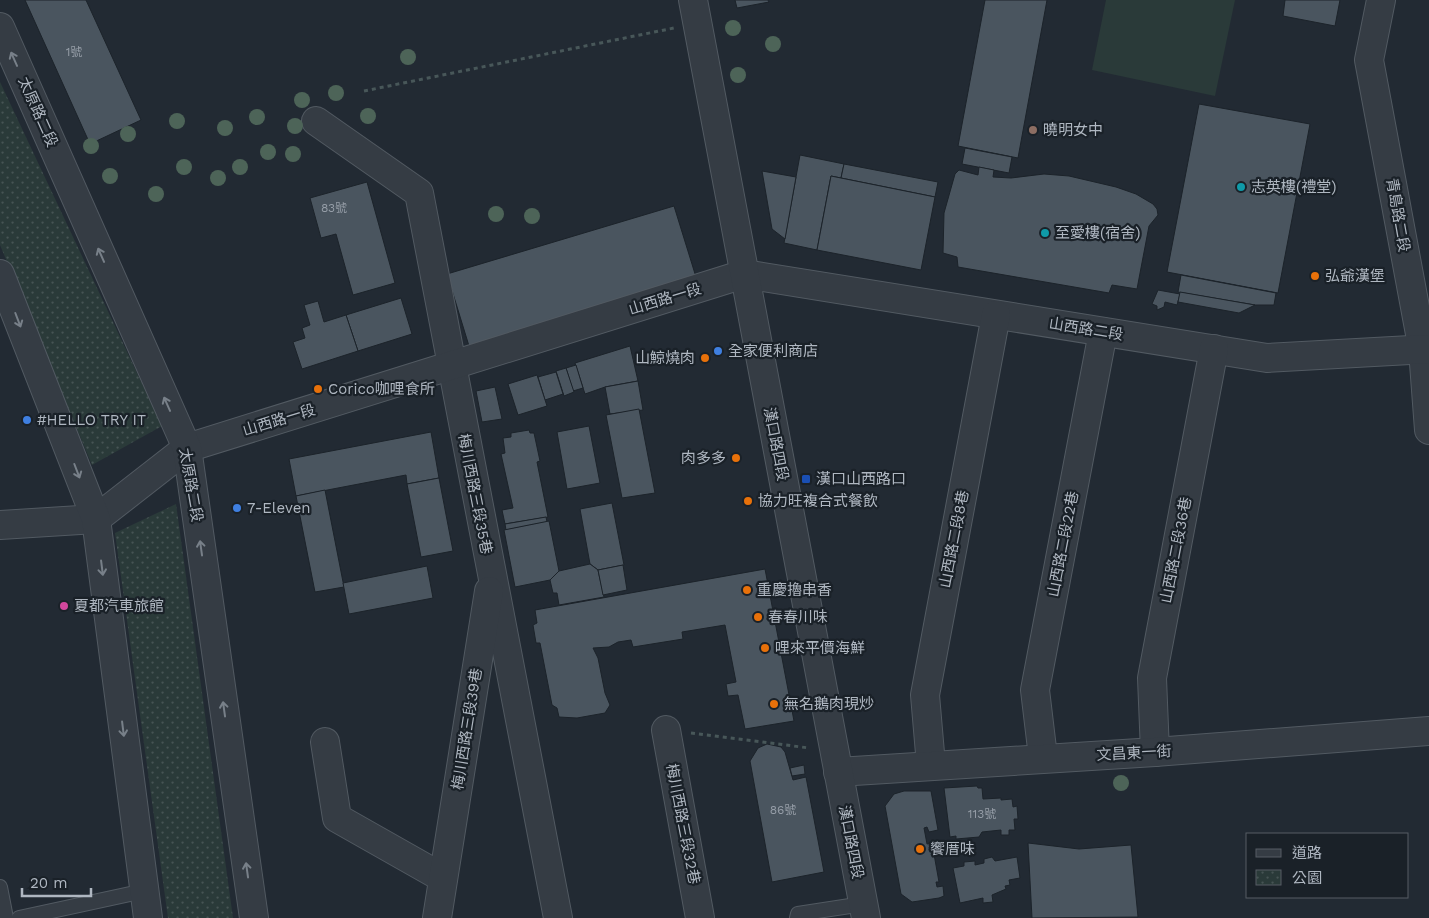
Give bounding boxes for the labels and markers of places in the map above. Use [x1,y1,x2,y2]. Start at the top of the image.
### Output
place label: 曉明女中 [1043,121,1103,139]
marker: 曉明女中 [1027,124,1039,136]
place label: 志英樓(禮堂) [1251,178,1337,196]
marker: 志英樓(禮堂) [1235,181,1247,193]
place label: 至愛樓(宿舍) [1055,224,1141,242]
marker: 至愛樓(宿舍) [1039,227,1051,239]
place label: 弘爺漢堡 [1325,267,1385,285]
marker: 弘爺漢堡 [1309,270,1321,282]
place label: 全家便利商店 [728,342,818,360]
marker: 全家便利商店 [712,345,724,357]
place label: 山鯨燒肉 [635,349,695,367]
marker: 山鯨燒肉 [699,352,711,364]
place label: Corico咖哩食所 [328,380,435,398]
marker: Corico咖哩食所 [312,383,324,395]
place label: #HELLO TRY IT [37,411,146,429]
marker: #HELLO TRY IT [21,414,33,426]
place label: 肉多多 [681,449,726,467]
marker: 肉多多 [730,452,742,464]
place label: 漢口山西路口 [816,470,906,488]
marker: 漢口山西路口 [800,473,812,485]
place label: 協力旺複合式餐飲 [758,492,878,510]
marker: 協力旺複合式餐飲 [742,495,754,507]
place label: 7-Eleven [247,499,311,517]
marker: 7-Eleven [231,502,243,514]
place label: 重慶擼串香 [757,581,832,599]
marker: 重慶擼串香 [741,584,753,596]
place label: 夏都汽車旅館 [74,597,164,615]
marker: 夏都汽車旅館 [58,600,70,612]
place label: 春春川味 [768,608,828,626]
marker: 春春川味 [752,611,764,623]
place label: 哩來平價海鮮 [775,639,865,657]
marker: 哩來平價海鮮 [759,642,771,654]
place label: 無名鵝肉現炒 [784,695,874,713]
marker: 無名鵝肉現炒 [768,698,780,710]
place label: 饗厝味 [930,840,975,858]
marker: 饗厝味 [914,843,926,855]

